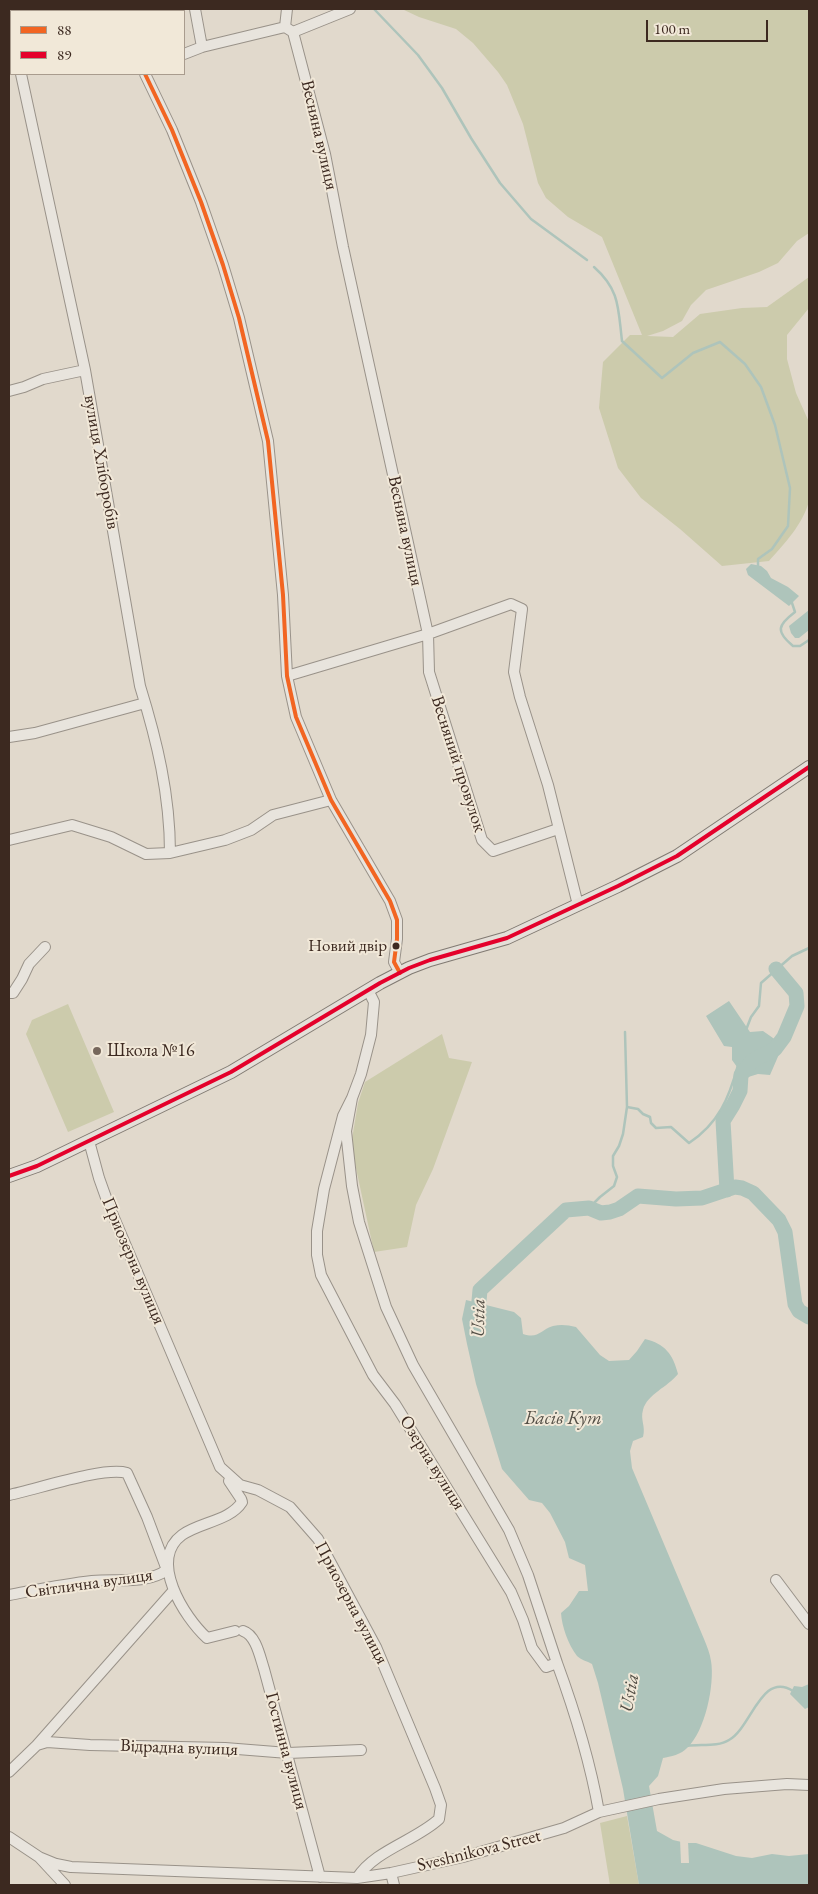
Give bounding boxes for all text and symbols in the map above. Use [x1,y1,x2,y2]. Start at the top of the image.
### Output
legend [10,10,185,75]
scale bar [648,10,770,42]
text: 100 m [654,19,690,38]
text: 88 [57,20,71,39]
text: 89 [57,45,71,64]
street label: Весняна вулиця [296,78,342,192]
street label: вулиця Хліборобів [79,393,123,531]
street label: Весняна вулиця [383,474,427,588]
street label: Весняний провулок [426,693,490,835]
place label: Новий двір [308,936,387,956]
marker: Новий двір [391,941,401,951]
place label: Школа №16 [107,1040,195,1062]
marker: Школа №16 [91,1045,103,1057]
street label: Приозерна вулиця [96,1194,170,1328]
water label: Ustia [467,1298,491,1338]
water label: Басів Кут [524,1408,602,1430]
street label: Озерна вулиця [394,1412,470,1514]
street label: Приозерна вулиця [310,1538,392,1668]
street label: Світлична вулиця [24,1564,154,1604]
water label: Ustia [615,1672,645,1714]
street label: Гостинна вулиця [260,1690,312,1812]
street label: Відрадна вулиця [120,1735,238,1761]
street label: Sveshnikova Street [415,1825,543,1877]

